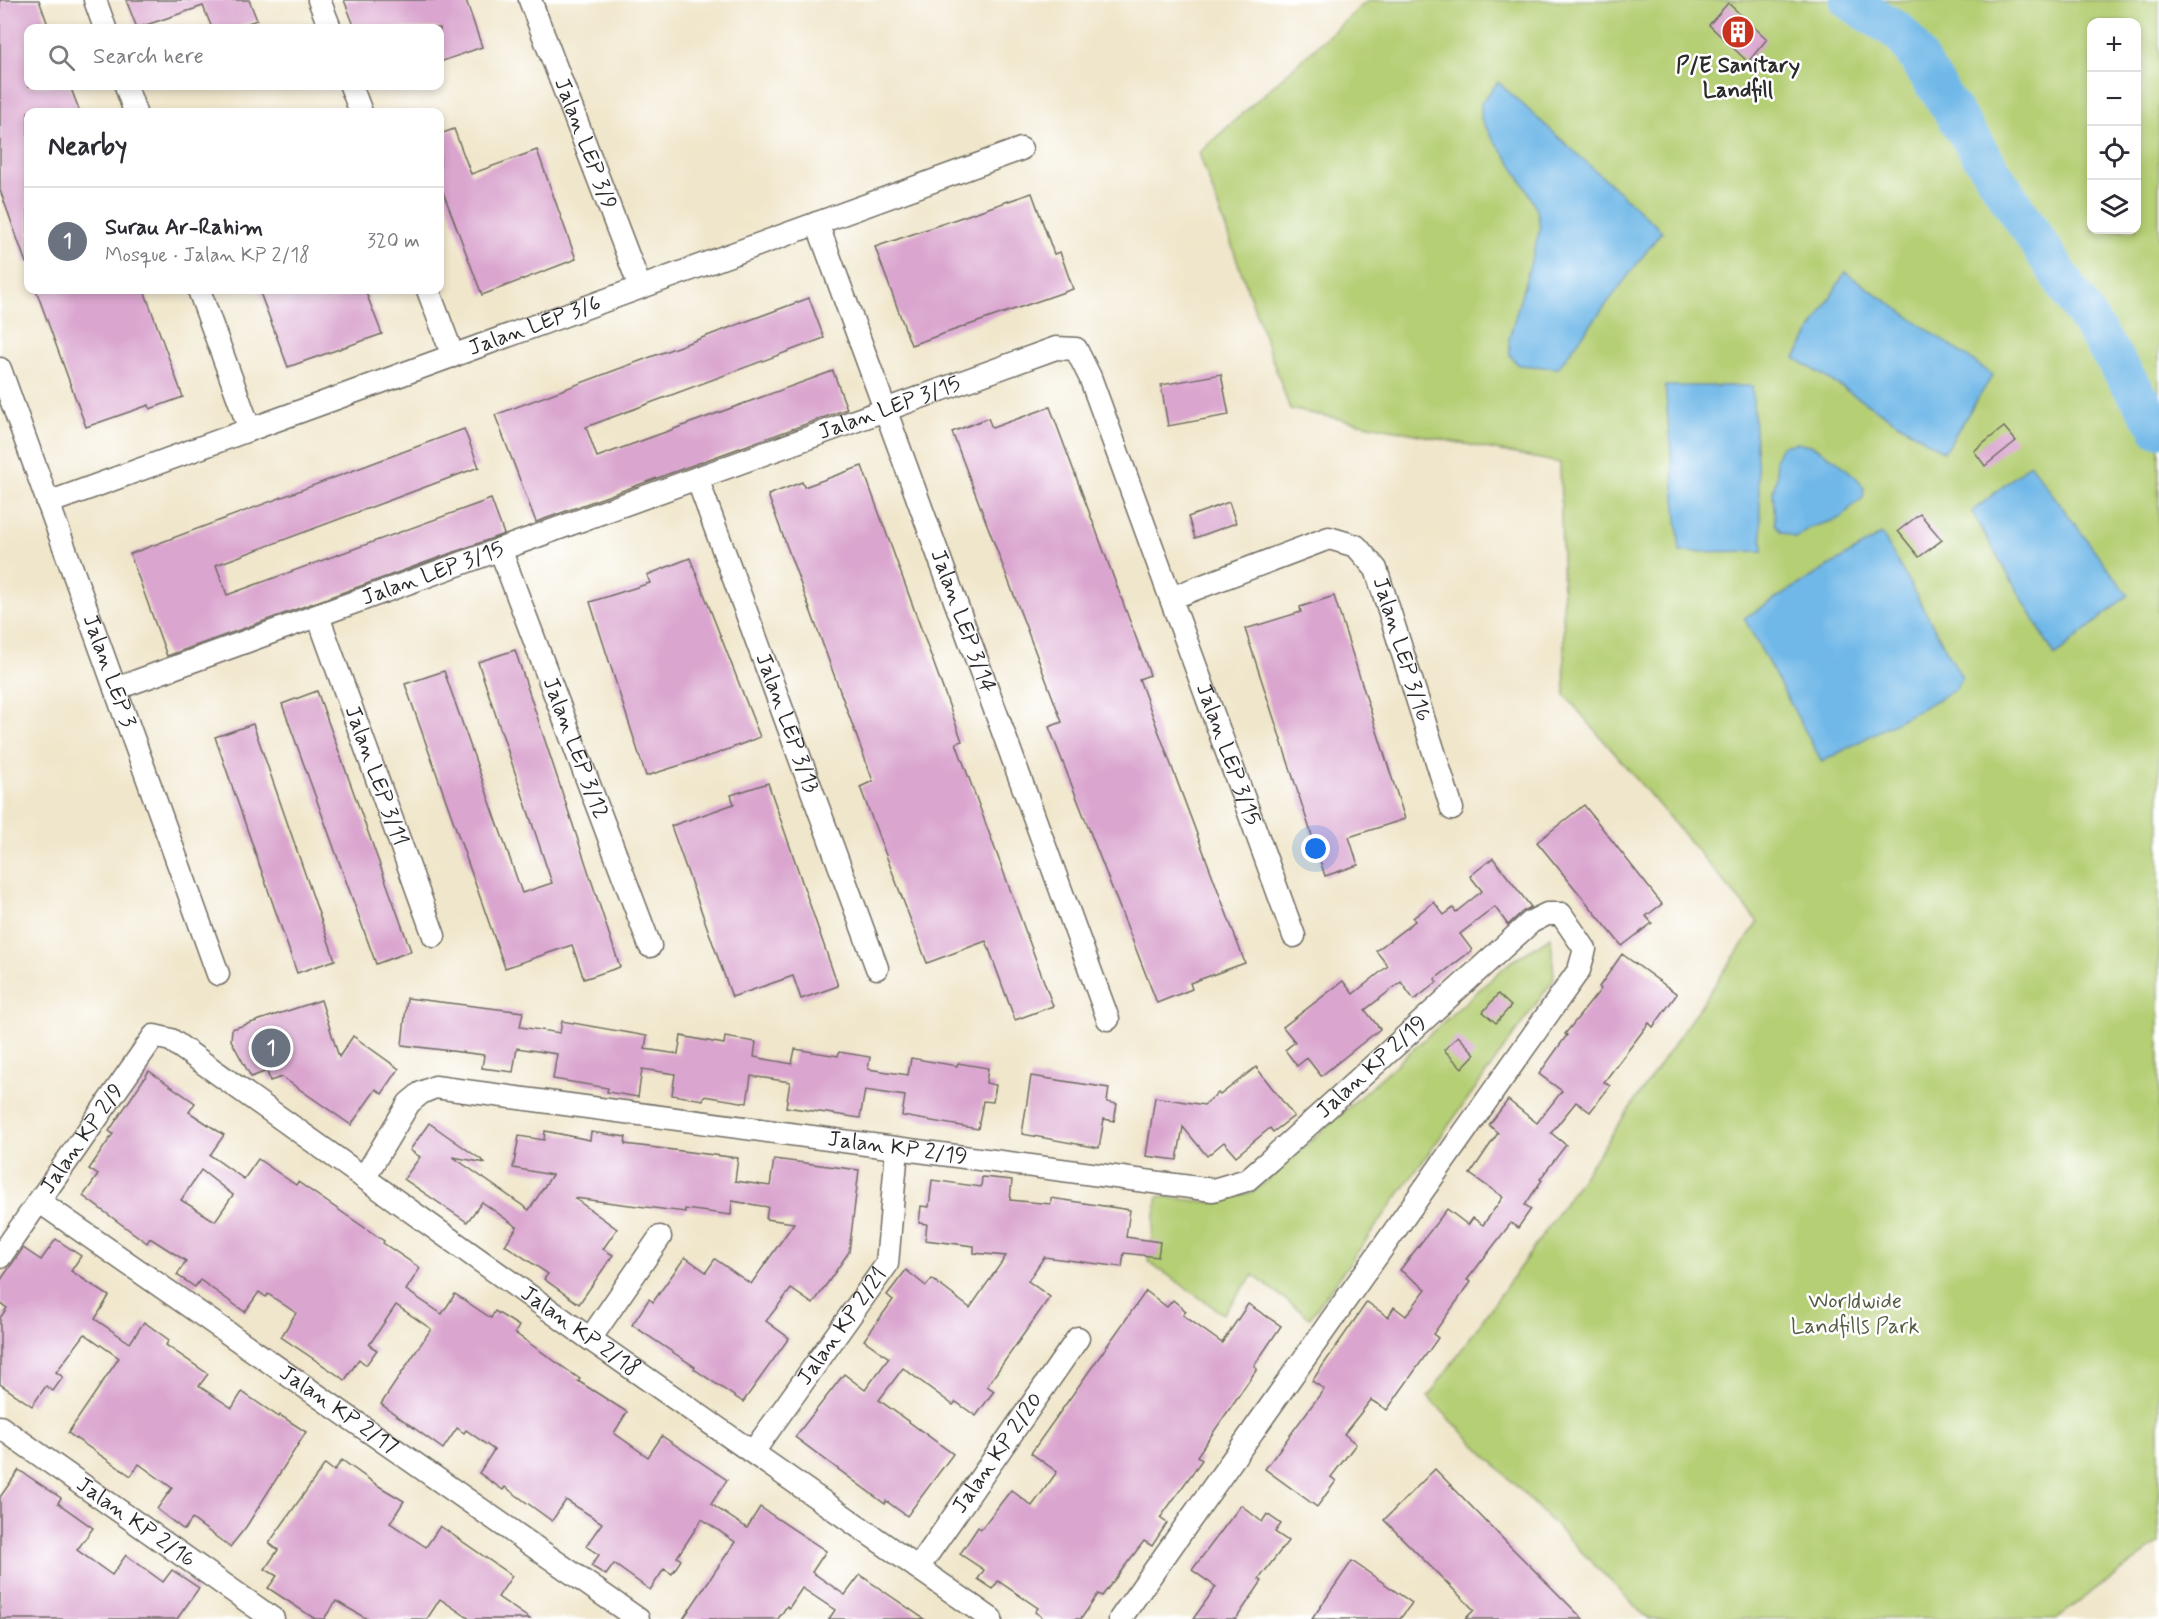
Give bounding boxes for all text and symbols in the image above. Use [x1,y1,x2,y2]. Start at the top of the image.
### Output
building icon: P/E Sanitary Landfill [1720,14,1756,50]
map controls [2087,18,2141,234]
button: + [2087,18,2141,72]
search box [24,24,444,90]
icon: search [45,41,78,74]
text: Search here [93,43,204,71]
place label: P/E Sanitary Landfill [1676,52,1800,105]
button: − [2087,72,2141,126]
street label: Jalan LEP 3/9 [547,74,623,213]
button: locate [2087,126,2141,180]
text: Nearby [48,130,127,164]
button: layers [2087,180,2141,234]
text: Surau Ar-Rahim [105,214,263,242]
text: 1 [63,228,72,255]
text: 320 m [367,228,420,255]
text: Mosque · Jalan KP 2/18 [105,242,310,269]
street label: Jalan LEP 3/6 [465,289,605,363]
street label: Jalan LEP 3/15 [815,370,965,447]
street label: Jalan LEP 3/15 [358,535,508,612]
street label: Jalan LEP 3/14 [924,546,1002,697]
street label: Jalan LEP 3/16 [1366,574,1437,725]
street label: Jalan LEP 3 [76,611,142,731]
street label: Jalan LEP 3/13 [749,649,825,797]
street label: Jalan LEP 3/12 [536,674,615,823]
street label: Jalan LEP 3/15 [1189,680,1266,829]
street label: Jalan LEP 3/11 [338,702,414,850]
your location [1301,834,1330,863]
street label: Jalan KP 2/19 [1311,1009,1433,1125]
pin: 1 [252,1026,290,1070]
street label: Jalan KP 2/9 [34,1078,131,1200]
street label: Jalan KP 2/19 [826,1125,969,1171]
street label: Jalan KP 2/21 [791,1262,894,1391]
street label: Jalan KP 2/18 [515,1280,645,1383]
park label: Worldwide Landfills Park [1791,1288,1919,1341]
street label: Jalan KP 2/17 [274,1359,403,1461]
street label: Jalan KP 2/20 [946,1387,1050,1519]
street label: Jalan KP 2/16 [71,1471,201,1574]

